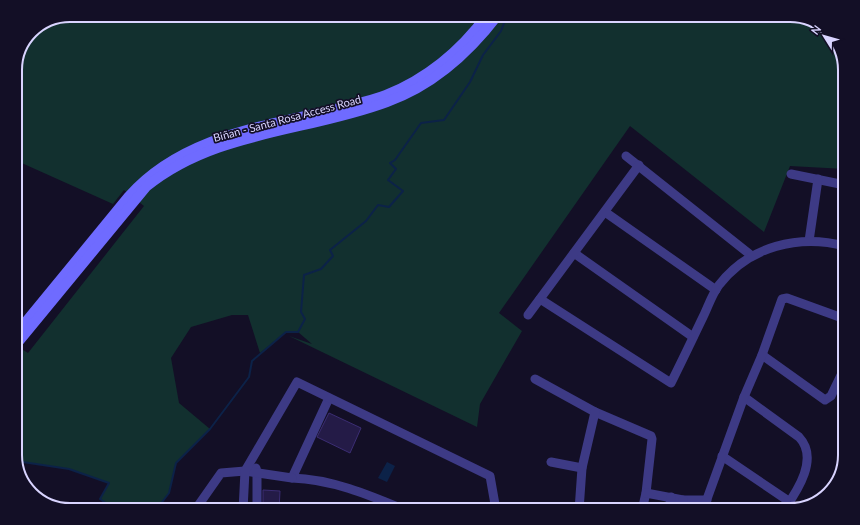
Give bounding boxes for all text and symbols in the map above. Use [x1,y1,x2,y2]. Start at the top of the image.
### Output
north arrow [804,16,844,56]
text: N [808,22,823,37]
street label: Biñan - Santa Rosa Access Road [212,92,362,144]

